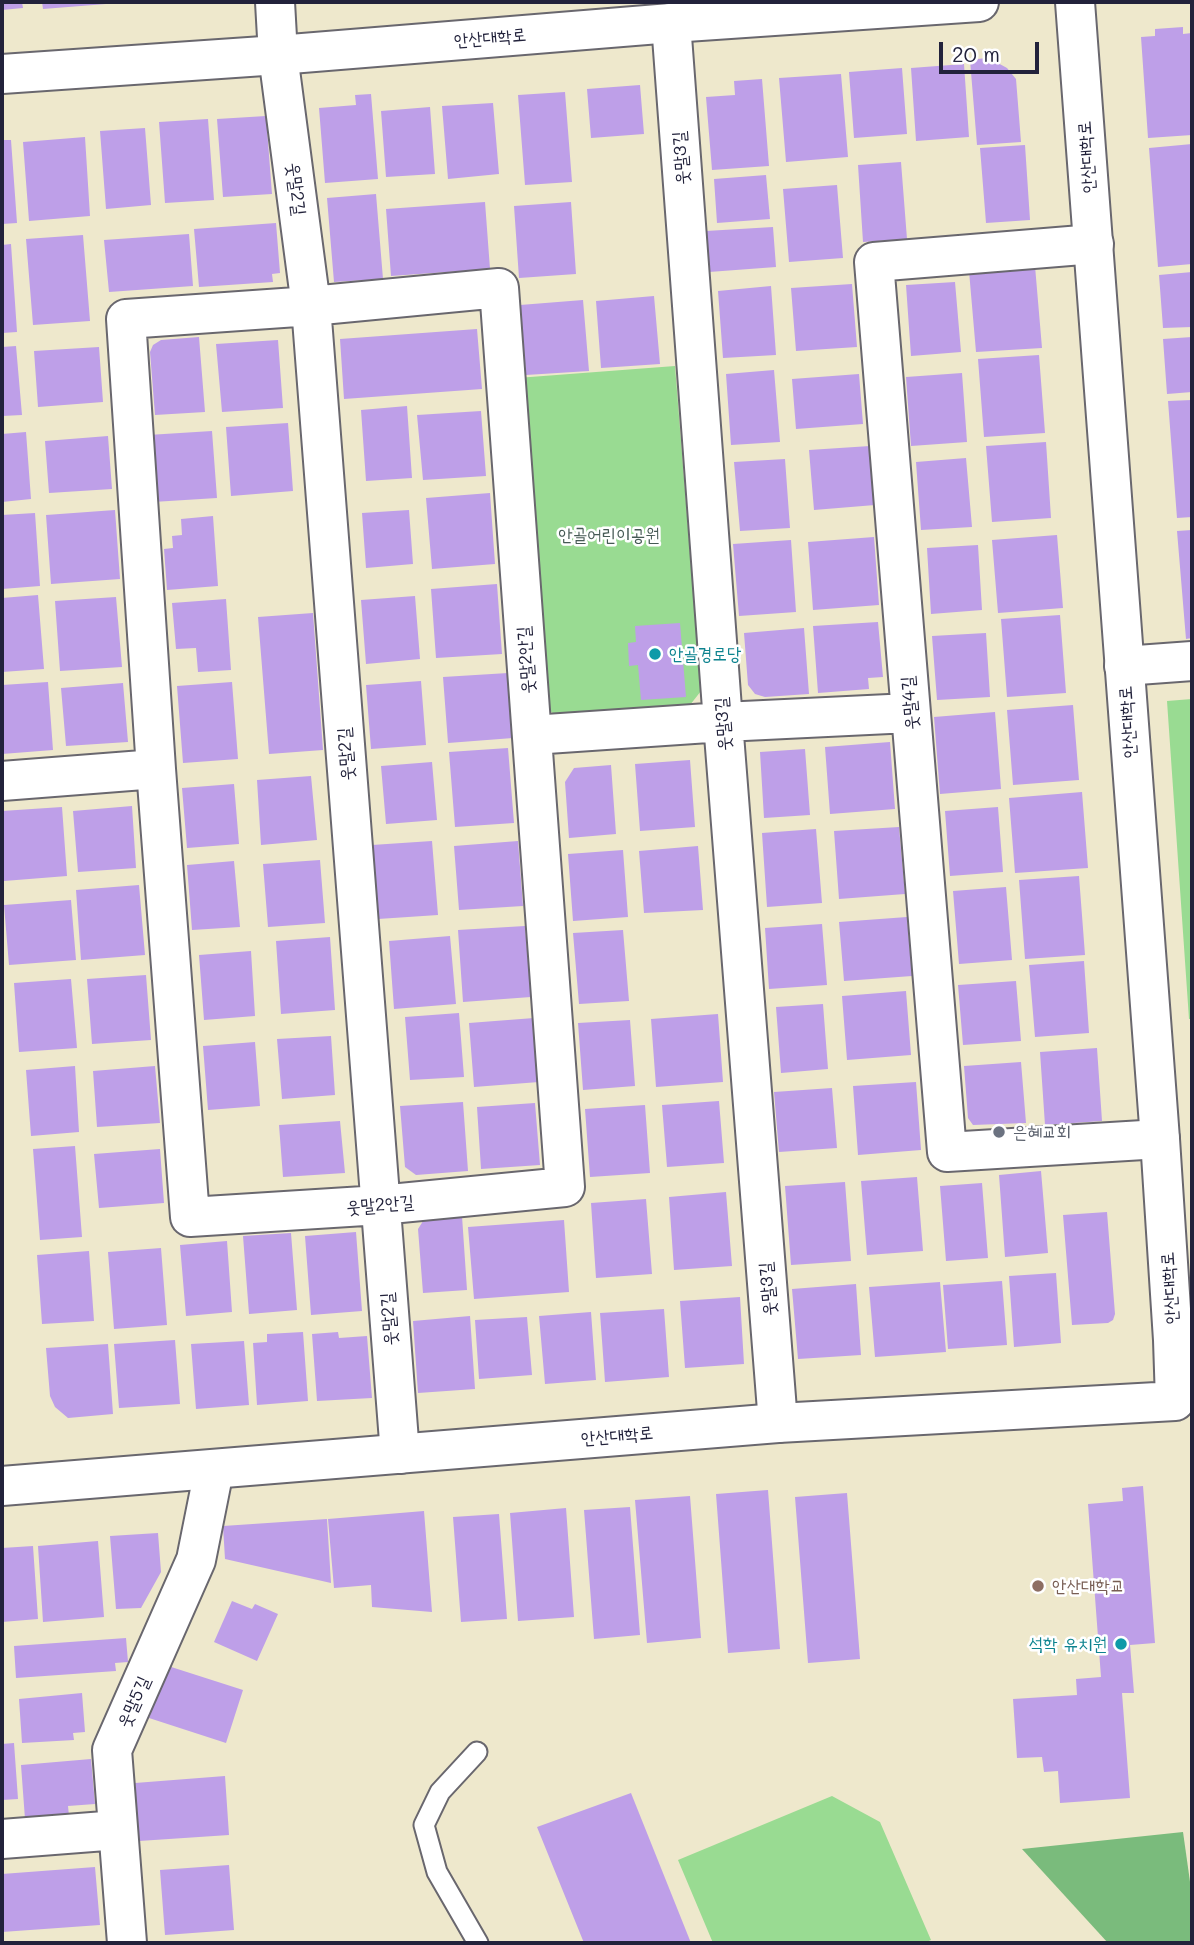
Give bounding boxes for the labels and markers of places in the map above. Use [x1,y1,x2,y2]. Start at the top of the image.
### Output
place label: 안골경로당 [669,643,741,665]
marker: 안골경로당 [647,646,663,662]
place label: 은혜교회 [1013,1121,1071,1143]
marker: 은혜교회 [991,1124,1007,1140]
place label: 안산대학교 [1052,1575,1124,1597]
marker: 안산대학교 [1030,1578,1046,1594]
place label: 석학 유치원 [1029,1633,1107,1655]
marker: 석학 유치원 [1113,1636,1129,1652]

